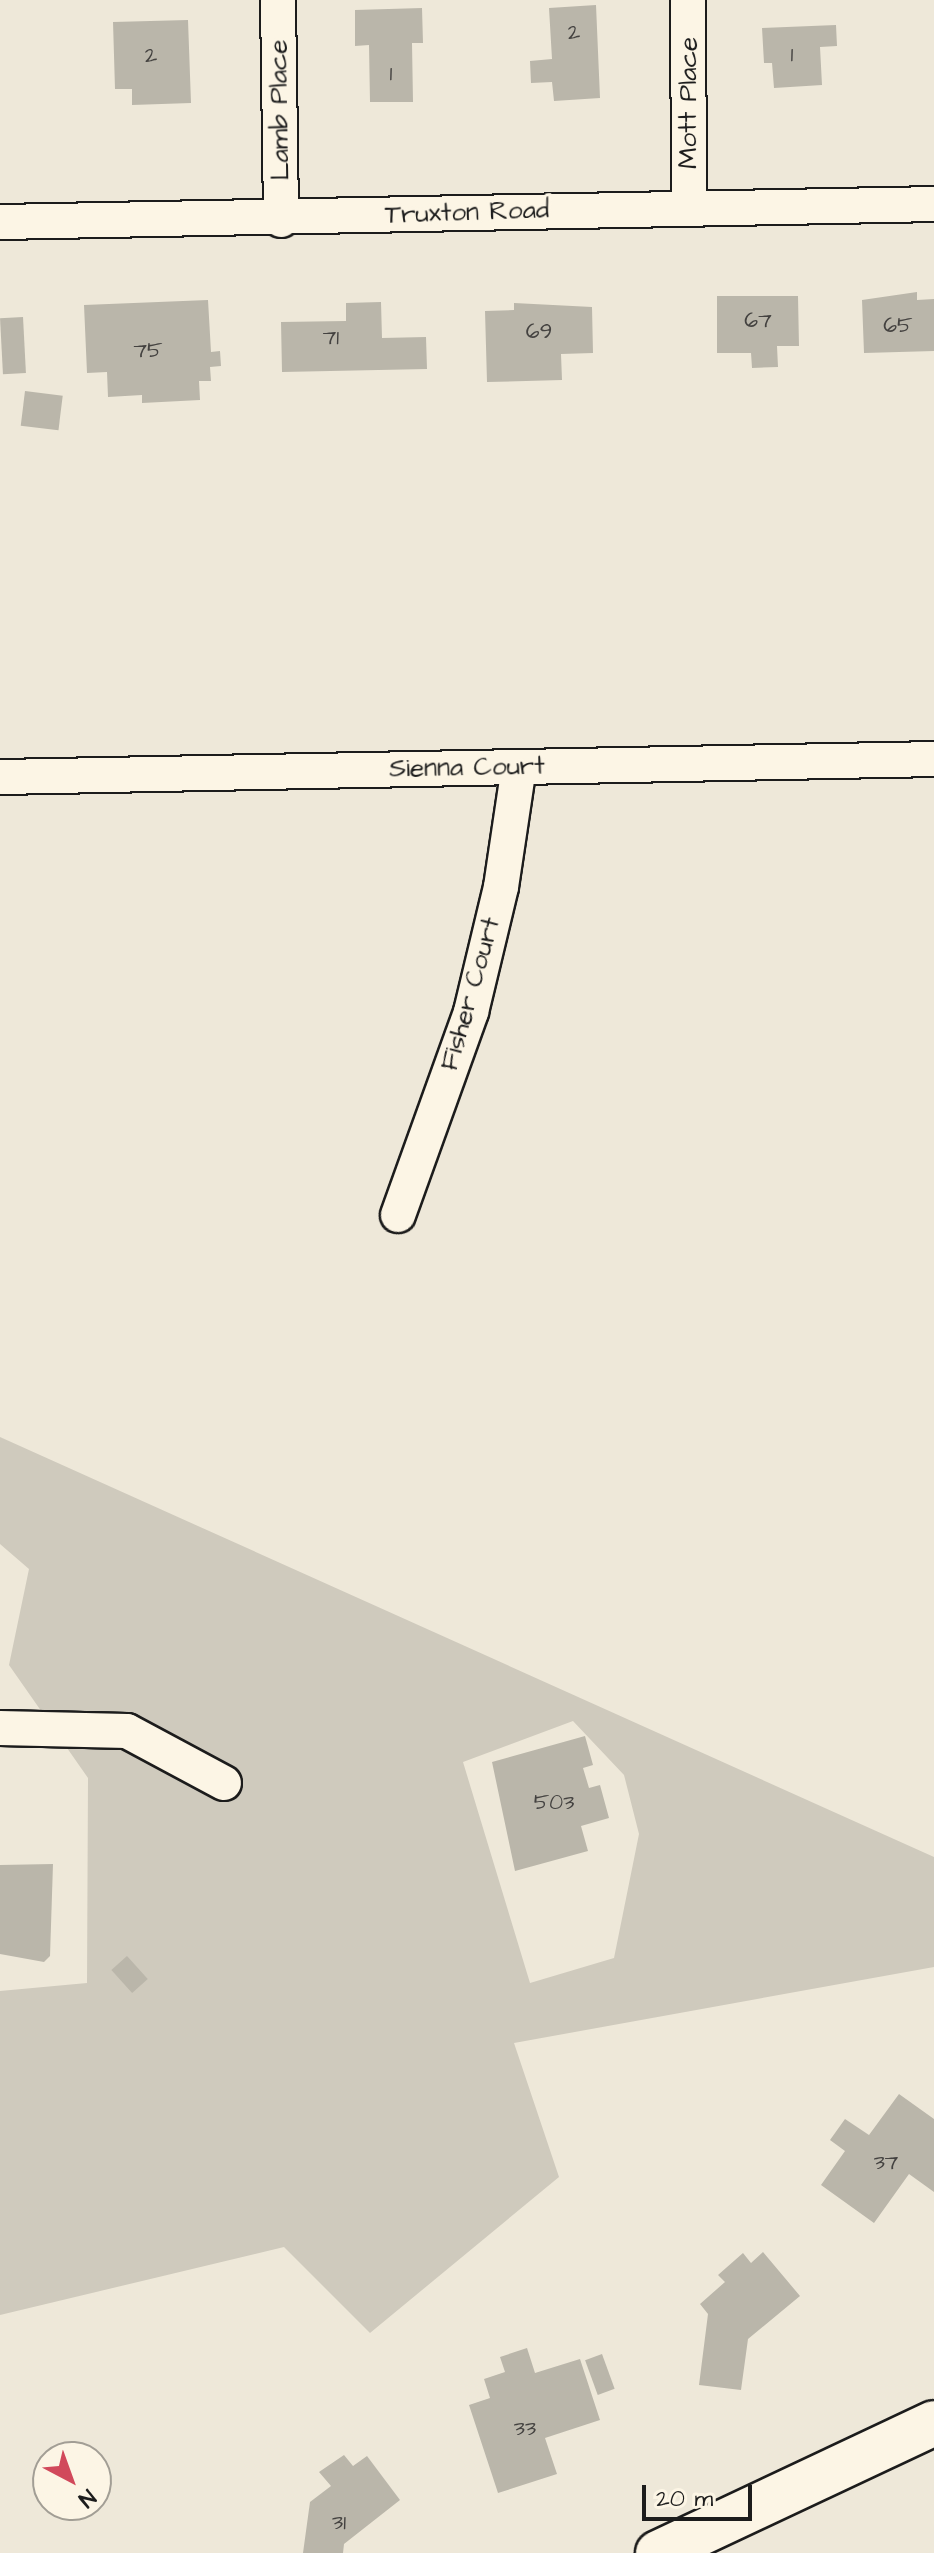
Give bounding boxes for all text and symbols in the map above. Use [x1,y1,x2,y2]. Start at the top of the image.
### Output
house number: 2 [568,20,580,46]
street label: Mott Place [673,37,705,169]
street label: Lamb Place [263,39,297,181]
house number: 1 [791,42,793,68]
house number: 2 [145,43,157,69]
house number: 1 [390,61,392,87]
street label: Truxton Road [384,195,550,231]
house number: 67 [744,308,772,334]
house number: 65 [883,313,913,339]
house number: 69 [526,319,552,345]
house number: 71 [323,325,339,351]
house number: 75 [133,338,163,364]
street label: Sienna Court [389,751,545,785]
street label: Fisher Court [434,914,508,1074]
house number: 503 [534,1790,574,1816]
house number: 37 [874,2150,898,2176]
house number: 33 [514,2416,536,2442]
north arrow [32,2441,112,2521]
scale bar [646,2469,756,2519]
text: N [71,2482,102,2514]
text: 20 m [656,2482,713,2516]
house number: 31 [332,2510,346,2536]

